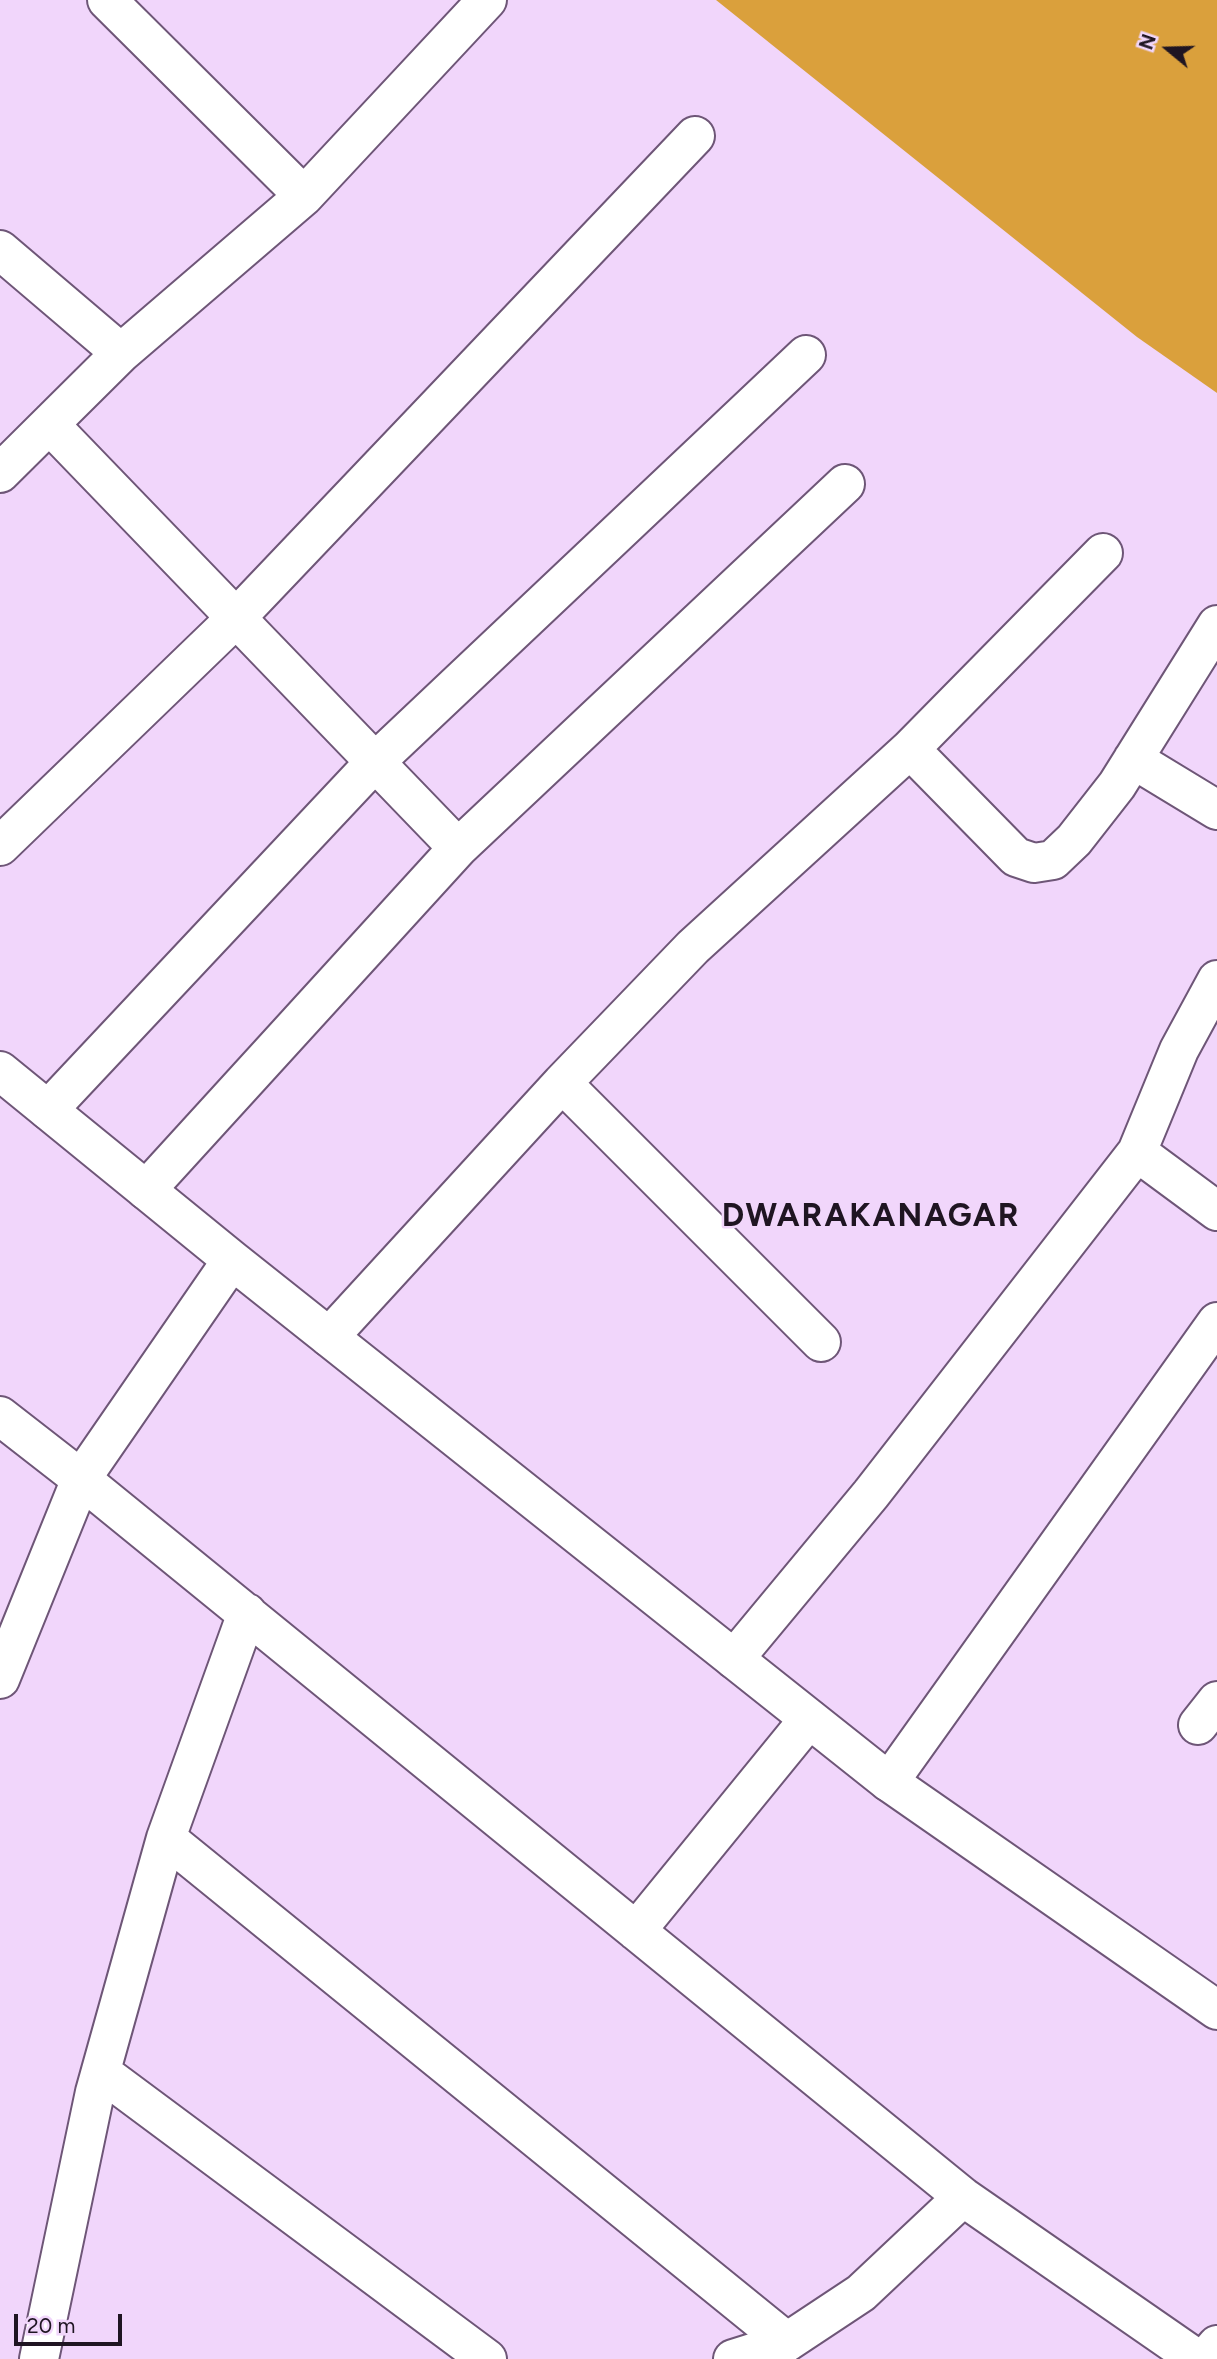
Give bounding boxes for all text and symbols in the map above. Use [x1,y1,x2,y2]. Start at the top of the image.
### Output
north arrow [1133,14,1203,84]
text: N [1134,31,1161,53]
district label: DWARAKANAGAR [723,1198,1019,1236]
scale bar [18,2300,126,2344]
text: 20 m [27,2313,75,2338]

